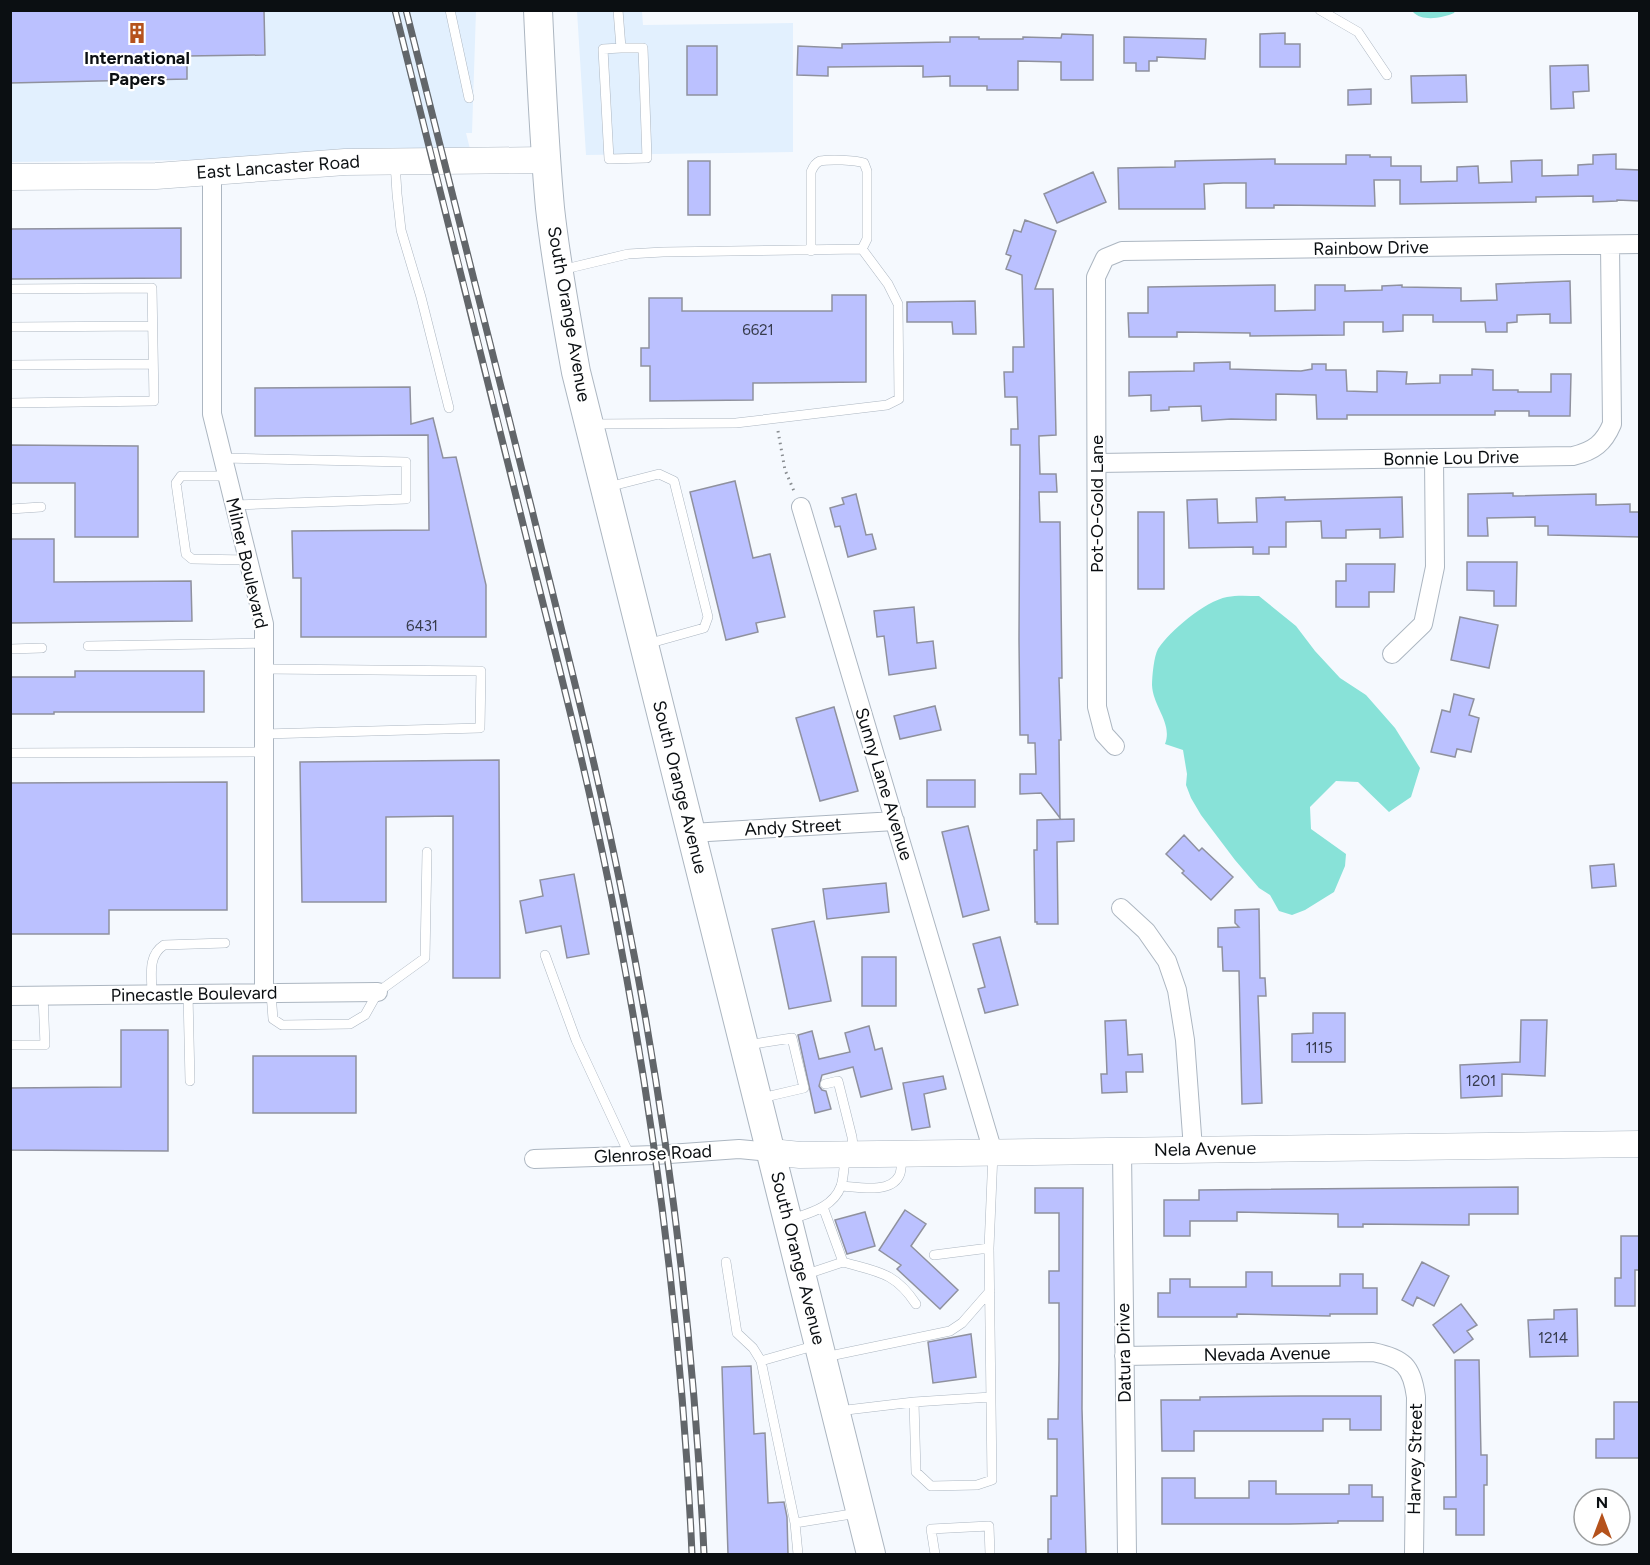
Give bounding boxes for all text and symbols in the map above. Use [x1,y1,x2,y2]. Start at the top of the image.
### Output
building icon: International Papers [125,21,149,45]
place label: International Papers [84,47,190,90]
street label: East Lancaster Road [195,150,361,184]
street label: South Orange Avenue [543,225,595,404]
street label: Rainbow Drive [1313,236,1429,260]
house number: 6621 [742,321,774,339]
street label: Pot-O-Gold Lane [1086,435,1108,573]
street label: Bonnie Lou Drive [1383,446,1519,470]
street label: Milner Boulevard [221,495,273,631]
house number: 6431 [406,617,438,635]
street label: South Orange Avenue [648,698,712,876]
street label: Sunny Lane Avenue [850,705,918,863]
street label: Andy Street [744,813,842,841]
street label: Pinecastle Boulevard [110,982,278,1006]
house number: 1115 [1305,1039,1333,1057]
house number: 1201 [1466,1072,1496,1090]
street label: Nela Avenue [1154,1137,1256,1161]
street label: Glenrose Road [593,1140,713,1168]
street label: South Orange Avenue [766,1169,830,1347]
street label: Datura Drive [1112,1303,1136,1403]
house number: 1214 [1538,1329,1568,1347]
street label: Nevada Avenue [1203,1342,1331,1366]
street label: Harvey Street [1403,1403,1427,1515]
north arrow [1572,1487,1632,1547]
text: N [1596,1493,1608,1512]

